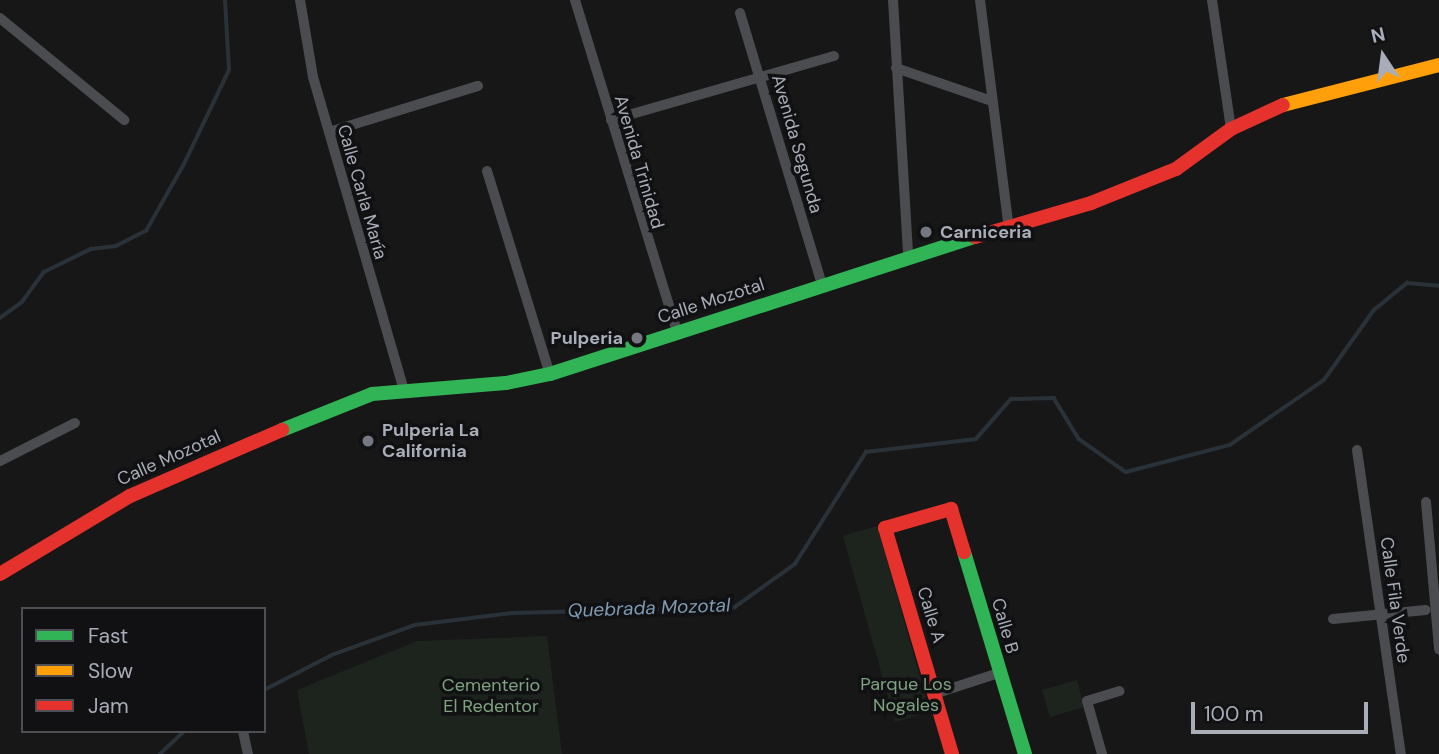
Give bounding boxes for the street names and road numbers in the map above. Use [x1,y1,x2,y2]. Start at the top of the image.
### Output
street label: Avenida Segunda [767,72,827,216]
street label: Avenida Trinidad [610,93,668,231]
street label: Calle Carla María [332,122,392,262]
street label: Calle Mozotal [655,274,767,328]
street label: Calle Mozotal [114,426,224,490]
street label: Calle Fila Verde [1375,536,1415,664]
street label: Calle A [912,584,950,646]
street label: Calle B [987,596,1023,656]

